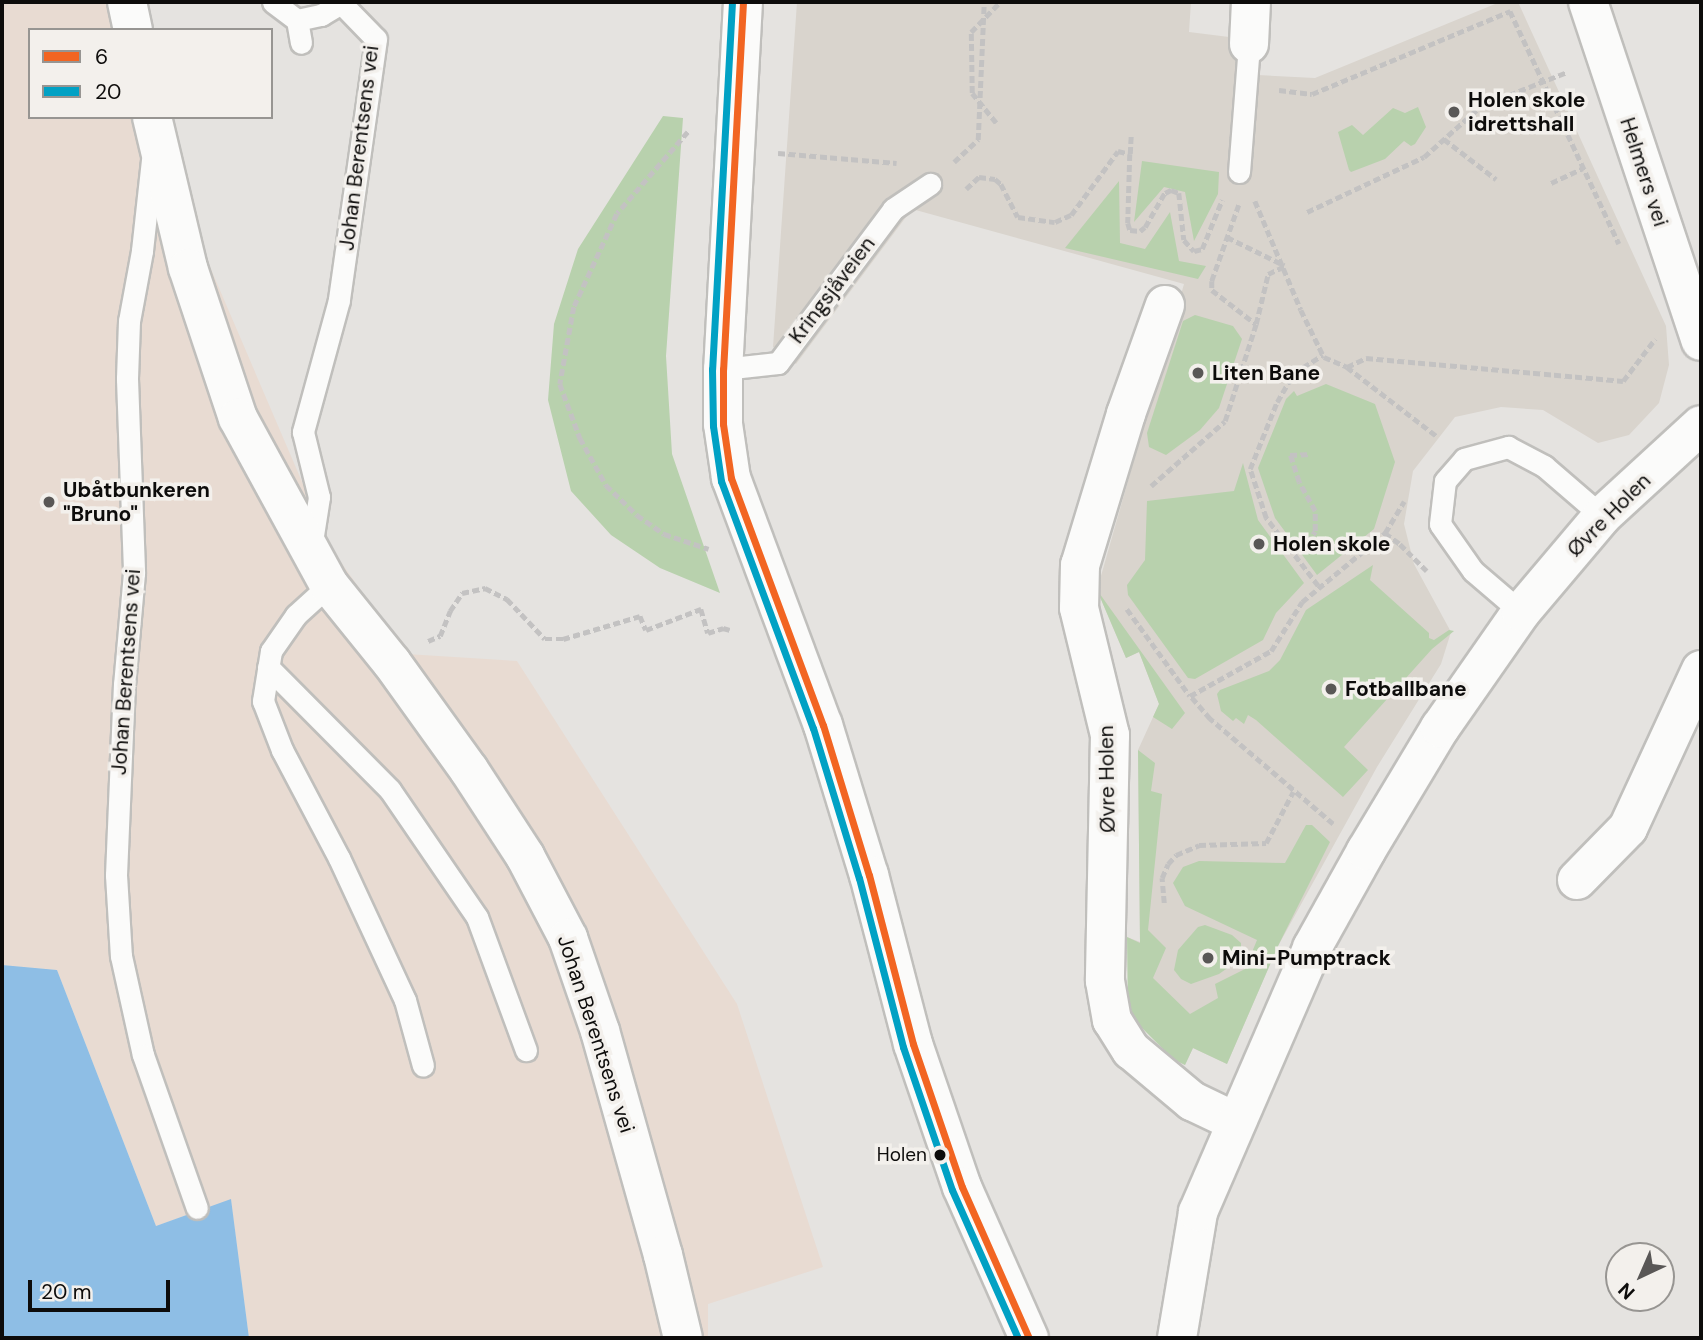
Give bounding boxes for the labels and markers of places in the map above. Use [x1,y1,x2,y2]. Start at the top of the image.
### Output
place label: Holen skole idrettshall [1468,87,1585,137]
marker: Holen skole idrettshall [1446,104,1462,120]
place label: Liten Bane [1212,360,1320,386]
marker: Liten Bane [1190,365,1206,381]
place label: Ubåtbunkeren "Bruno" [63,477,210,527]
marker: Ubåtbunkeren "Bruno" [41,494,57,510]
place label: Holen skole [1273,531,1390,557]
marker: Holen skole [1251,536,1267,552]
place label: Fotballbane [1345,676,1467,702]
marker: Fotballbane [1323,681,1339,697]
place label: Mini-Pumptrack [1222,945,1391,971]
marker: Mini-Pumptrack [1200,950,1216,966]
place label: Holen [877,1144,927,1166]
marker: Holen [933,1148,947,1162]

